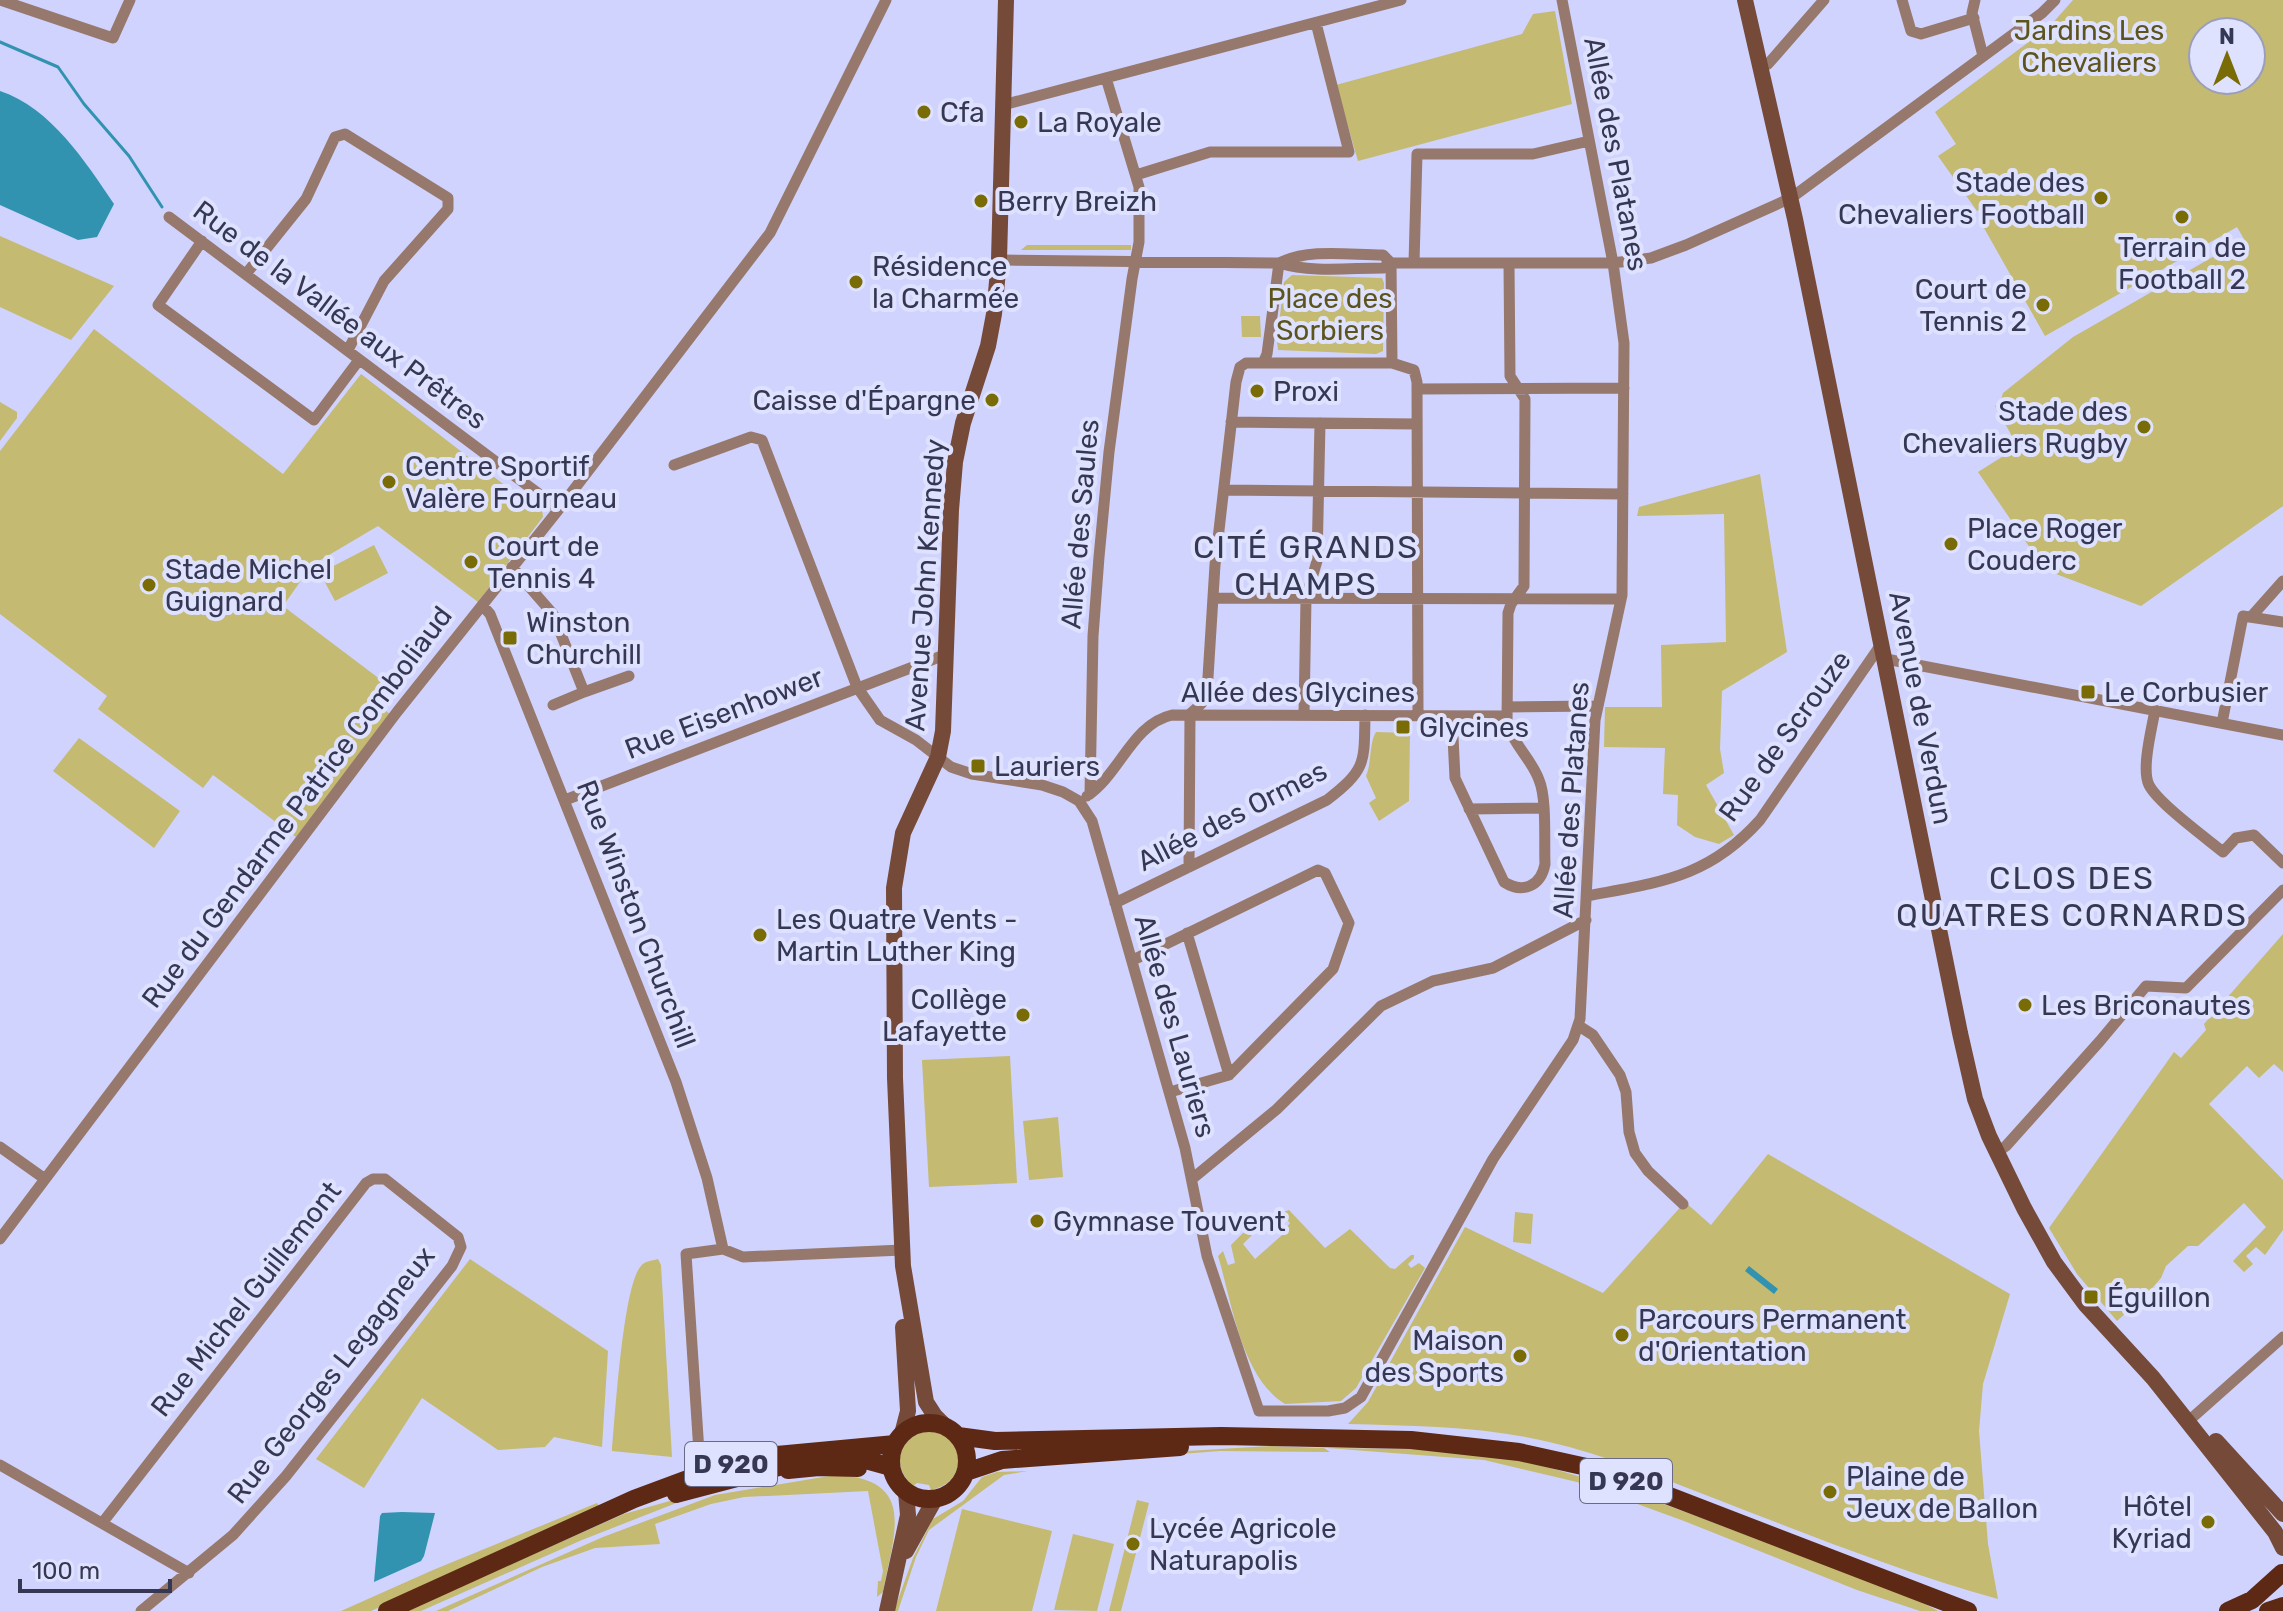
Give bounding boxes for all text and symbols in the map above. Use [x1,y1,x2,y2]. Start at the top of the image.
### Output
park label: Jardins Les Chevaliers [2014,14,2164,79]
north arrow [2187,16,2267,96]
text: N [2219,23,2235,50]
street label: Allée des Platanes [1577,34,1655,274]
place label: Cfa [940,96,985,129]
marker: Cfa [915,103,933,121]
place label: La Royale [1037,106,1162,139]
marker: La Royale [1012,113,1030,131]
place label: Stade des Chevaliers Football [1838,166,2085,231]
place label: Berry Breizh [997,185,1157,218]
marker: Stade des Chevaliers Football [2092,189,2110,207]
marker: Berry Breizh [972,192,990,210]
street label: Rue de la Vallée aux Prêtres [187,194,493,436]
marker: Terrain de Football 2 [2173,208,2191,226]
place label: Terrain de Football 2 [2118,231,2246,296]
place label: Résidence la Charmée [872,250,1019,315]
marker: Résidence la Charmée [847,273,865,291]
place label: Court de Tennis 2 [1915,273,2027,338]
park label: Place des Sorbiers [1268,282,1392,347]
marker: Court de Tennis 2 [2034,296,2052,314]
place label: Proxi [1273,375,1339,408]
marker: Proxi [1248,382,1266,400]
place label: Caisse d'Épargne [752,384,976,417]
marker: Caisse d'Épargne [983,391,1001,409]
place label: Stade des Chevaliers Rugby [1902,395,2128,460]
street label: Allée des Saules [1054,418,1106,630]
marker: Stade des Chevaliers Rugby [2135,418,2153,436]
street label: Avenue John Kennedy [898,438,952,732]
place label: Centre Sportif Valère Fourneau [405,450,617,515]
marker: Centre Sportif Valère Fourneau [380,473,398,491]
place label: Place Roger Couderc [1967,512,2123,577]
district label: CITÉ GRANDS CHAMPS [1193,528,1419,603]
place label: Court de Tennis 4 [487,530,599,595]
marker: Place Roger Couderc [1942,535,1960,553]
place label: Stade Michel Guignard [165,553,332,618]
marker: Court de Tennis 4 [462,553,480,571]
marker: Stade Michel Guignard [140,576,158,594]
street label: Avenue de Verdun [1882,589,1960,827]
street label: Rue du Gendarme Patrice Comboliaud [135,600,459,1014]
place label: Winston Churchill [526,606,642,671]
marker: Winston Churchill [501,629,519,647]
street label: Rue de Scrouze [1712,644,1858,828]
street label: Rue Eisenhower [620,660,828,766]
street label: Allée des Glycines [1181,676,1415,709]
place label: Le Corbusier [2104,676,2269,709]
street label: Allée des Platanes [1546,680,1596,920]
marker: Le Corbusier [2079,683,2097,701]
place label: Glycines [1419,711,1529,744]
marker: Glycines [1394,718,1412,736]
place label: Lauriers [994,750,1100,783]
street label: Allée des Ormes [1132,754,1332,878]
marker: Lauriers [969,757,987,775]
street label: Rue Winston Churchill [570,775,702,1053]
district label: CLOS DES QUATRES CORNARDS [1896,859,2248,934]
place label: Les Quatre Vents - Martin Luther King [776,903,1018,968]
street label: Allée des Lauriers [1127,911,1223,1141]
marker: Les Quatre Vents - Martin Luther King [751,926,769,944]
place label: Collège Lafayette [882,983,1007,1048]
place label: Les Briconautes [2041,989,2251,1022]
marker: Les Briconautes [2016,996,2034,1014]
marker: Collège Lafayette [1014,1006,1032,1024]
street label: Rue Michel Guillemont [144,1175,348,1423]
place label: Gymnase Touvent [1053,1205,1286,1238]
marker: Gymnase Touvent [1028,1212,1046,1230]
street label: Rue Georges Legagneux [220,1240,442,1510]
place label: Éguillon [2107,1281,2211,1314]
marker: Éguillon [2082,1288,2100,1306]
place label: Parcours Permanent d'Orientation [1638,1303,1907,1368]
place label: Maison des Sports [1364,1324,1504,1389]
marker: Parcours Permanent d'Orientation [1613,1326,1631,1344]
marker: Maison des Sports [1511,1347,1529,1365]
road number: D 920 [685,1442,777,1486]
road number: D 920 [1580,1459,1672,1503]
place label: Plaine de Jeux de Ballon [1846,1460,2038,1525]
marker: Plaine de Jeux de Ballon [1821,1483,1839,1501]
place label: Hôtel Kyriad [2112,1490,2192,1555]
place label: Lycée Agricole Naturapolis [1149,1512,1337,1577]
marker: Hôtel Kyriad [2199,1513,2217,1531]
marker: Lycée Agricole Naturapolis [1124,1535,1142,1553]
scale bar [20,1543,170,1593]
text: 100 m [32,1557,100,1585]

